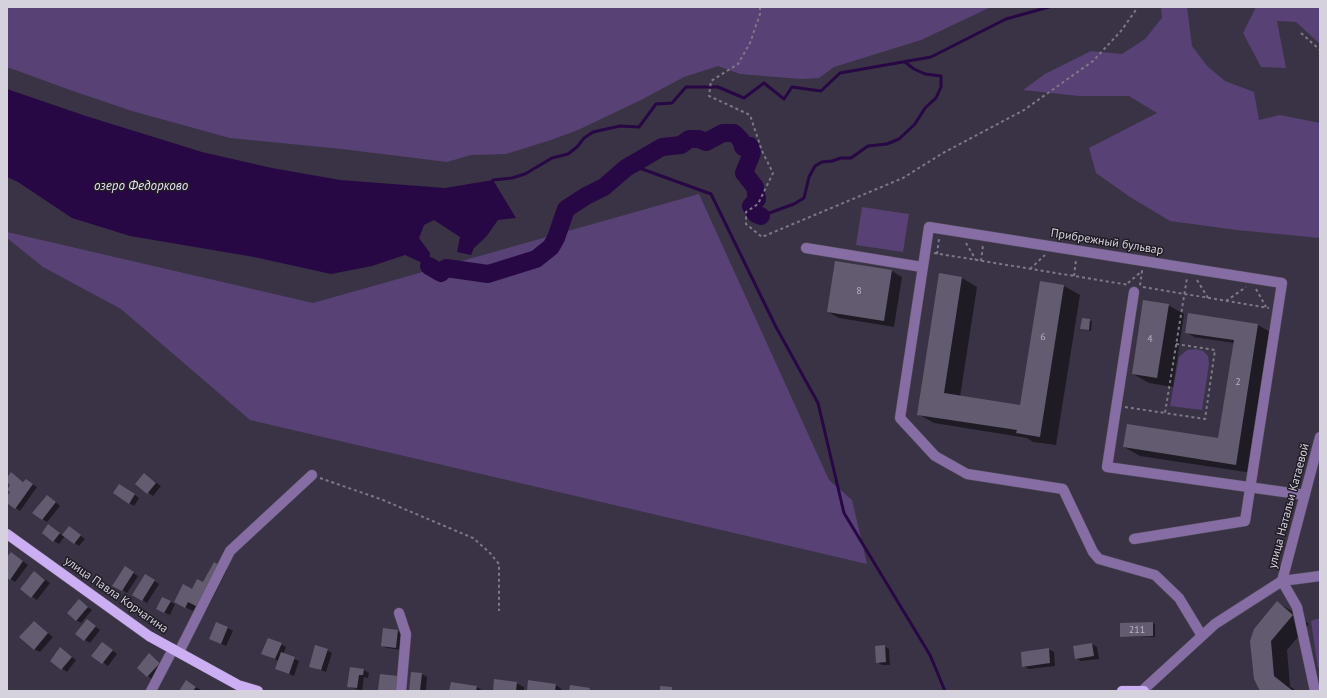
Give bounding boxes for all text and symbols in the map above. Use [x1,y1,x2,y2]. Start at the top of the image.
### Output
water label: озеро Федорково [94,178,188,194]
street label: Прибрежный бульвар [1050,226,1164,258]
house number: 8 [856,285,862,297]
house number: 6 [1040,331,1046,343]
house number: 4 [1147,333,1153,345]
house number: 2 [1235,376,1241,388]
street label: улица Натальи Катаевой [1265,442,1313,570]
street label: улица Павла Корчагина [61,554,171,636]
house number: 211 [1129,624,1145,636]

